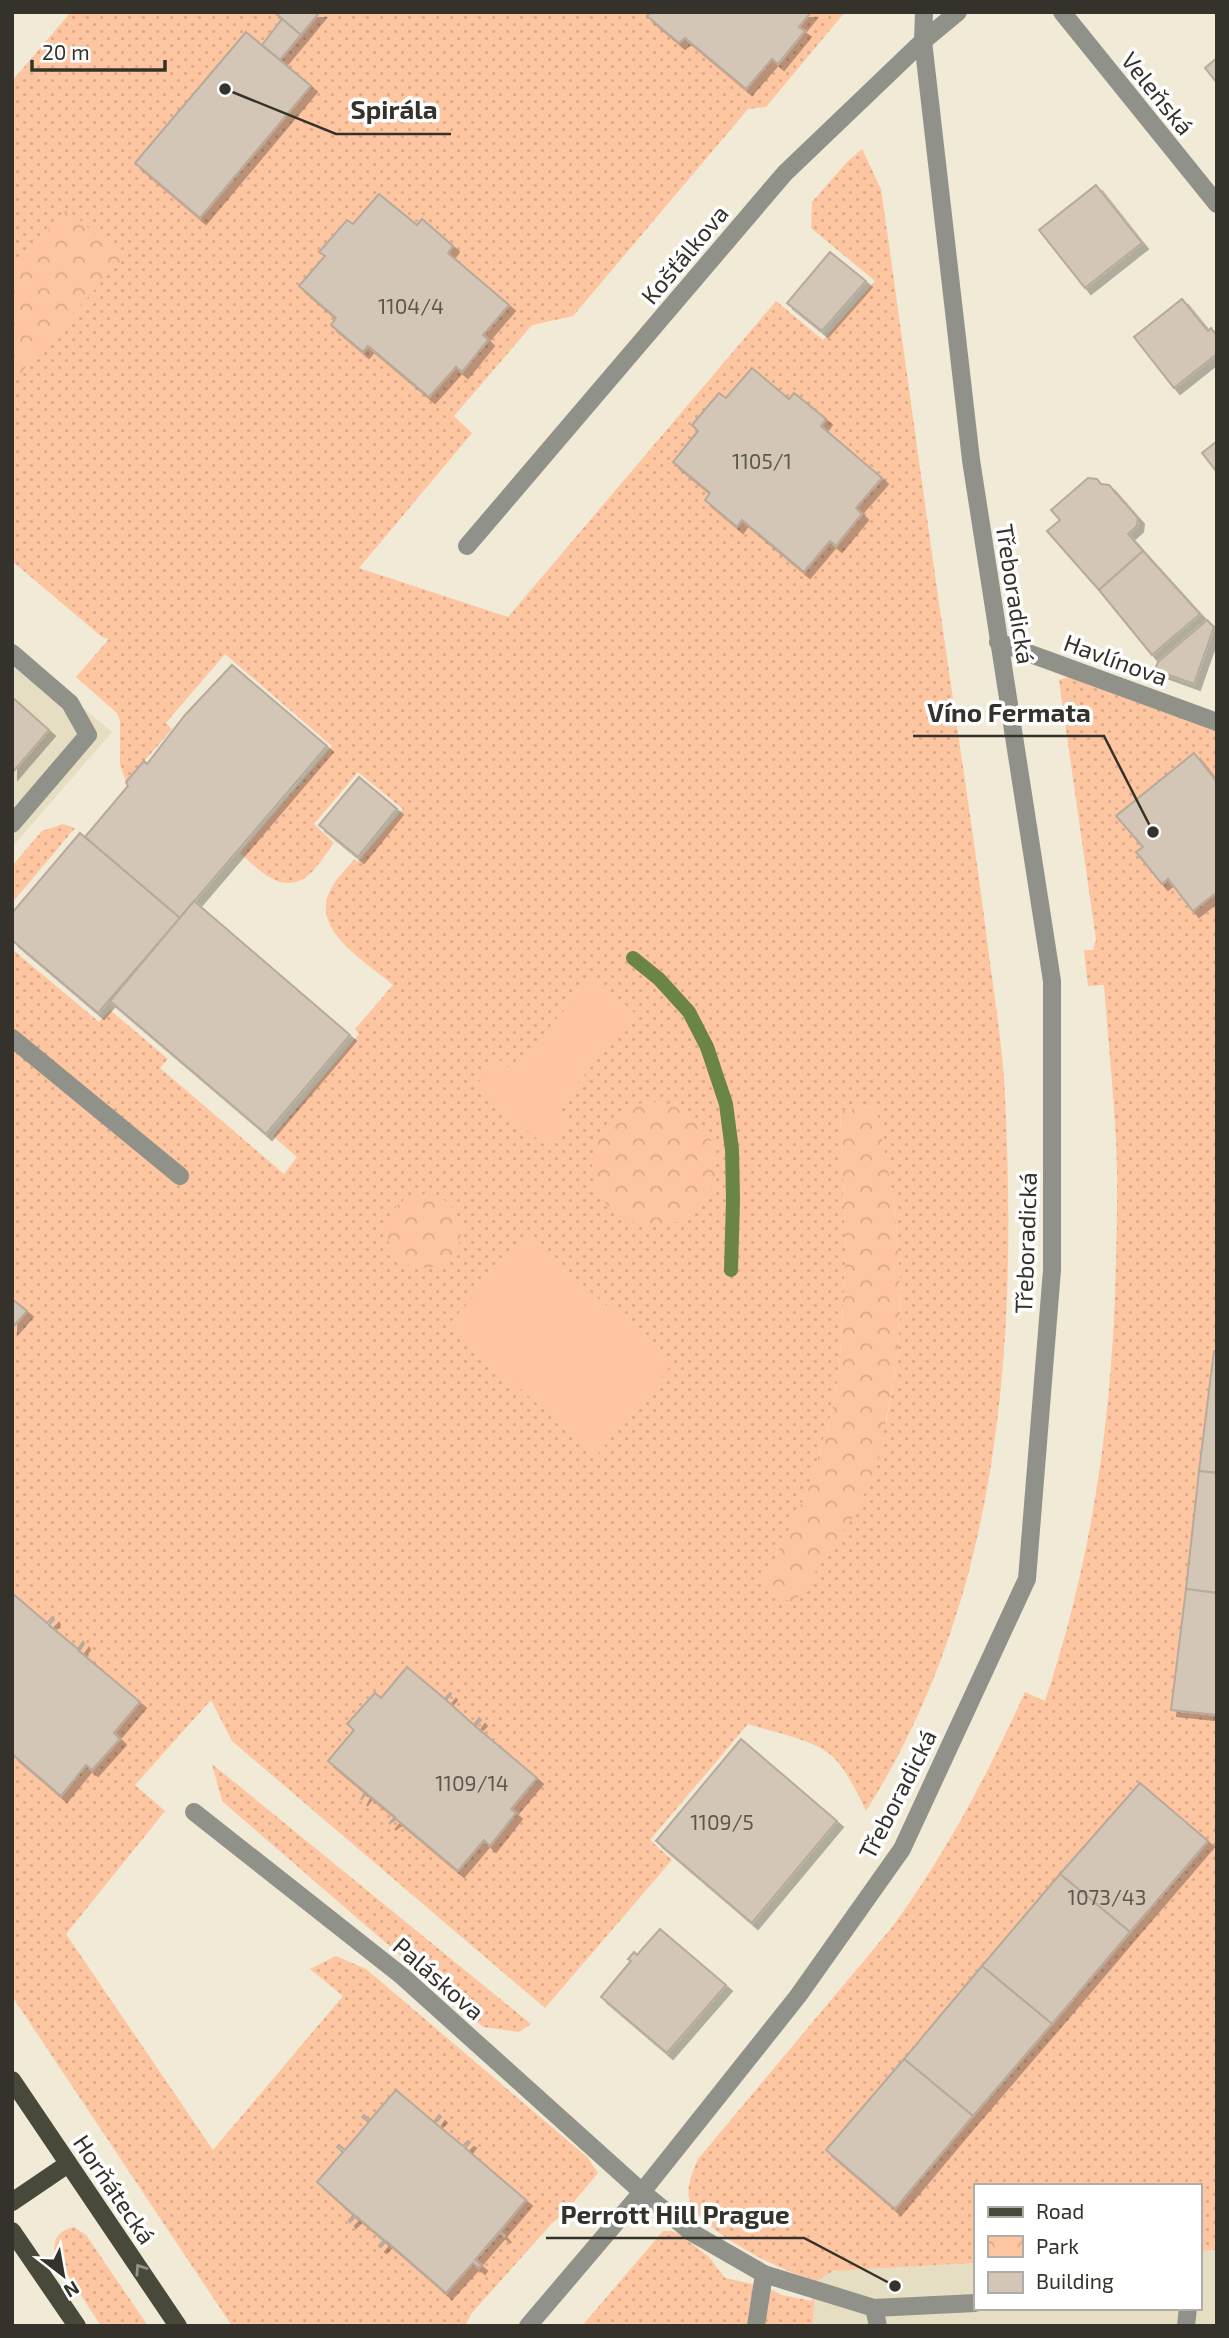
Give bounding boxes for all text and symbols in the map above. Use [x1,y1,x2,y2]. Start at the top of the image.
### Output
scale bar [32,28,164,72]
text: 20 m [42,39,90,64]
street label: Veleňská [1116,46,1200,140]
callout: Spirála [336,87,451,134]
text: Spirála [350,93,438,124]
street label: Košťálkova [634,199,734,309]
house number: 1104/4 [378,293,444,318]
house number: 1105/1 [732,448,792,473]
street label: Třeboradická [991,522,1041,666]
street label: Havlínova [1060,627,1172,691]
callout: Víno Fermata [913,689,1104,736]
text: Víno Fermata [927,696,1091,727]
street label: Třeboradická [1008,1172,1042,1314]
street label: Třeboradická [852,1724,942,1864]
house number: 1109/14 [435,1770,509,1795]
house number: 1109/5 [690,1809,754,1834]
house number: 1073/43 [1068,1884,1146,1909]
street label: Paláskova [388,1931,490,2025]
street label: Horňátecká [68,2129,162,2249]
legend [974,2184,1201,2310]
callout: Perrott Hill Prague [546,2191,804,2238]
text: Perrott Hill Prague [560,2198,790,2229]
text: Road [1036,2198,1084,2223]
text: Park [1036,2233,1079,2258]
north arrow [28,2240,98,2310]
one-way arrow [135,2264,148,2277]
text: Building [1036,2268,1114,2293]
text: N [60,2277,84,2303]

